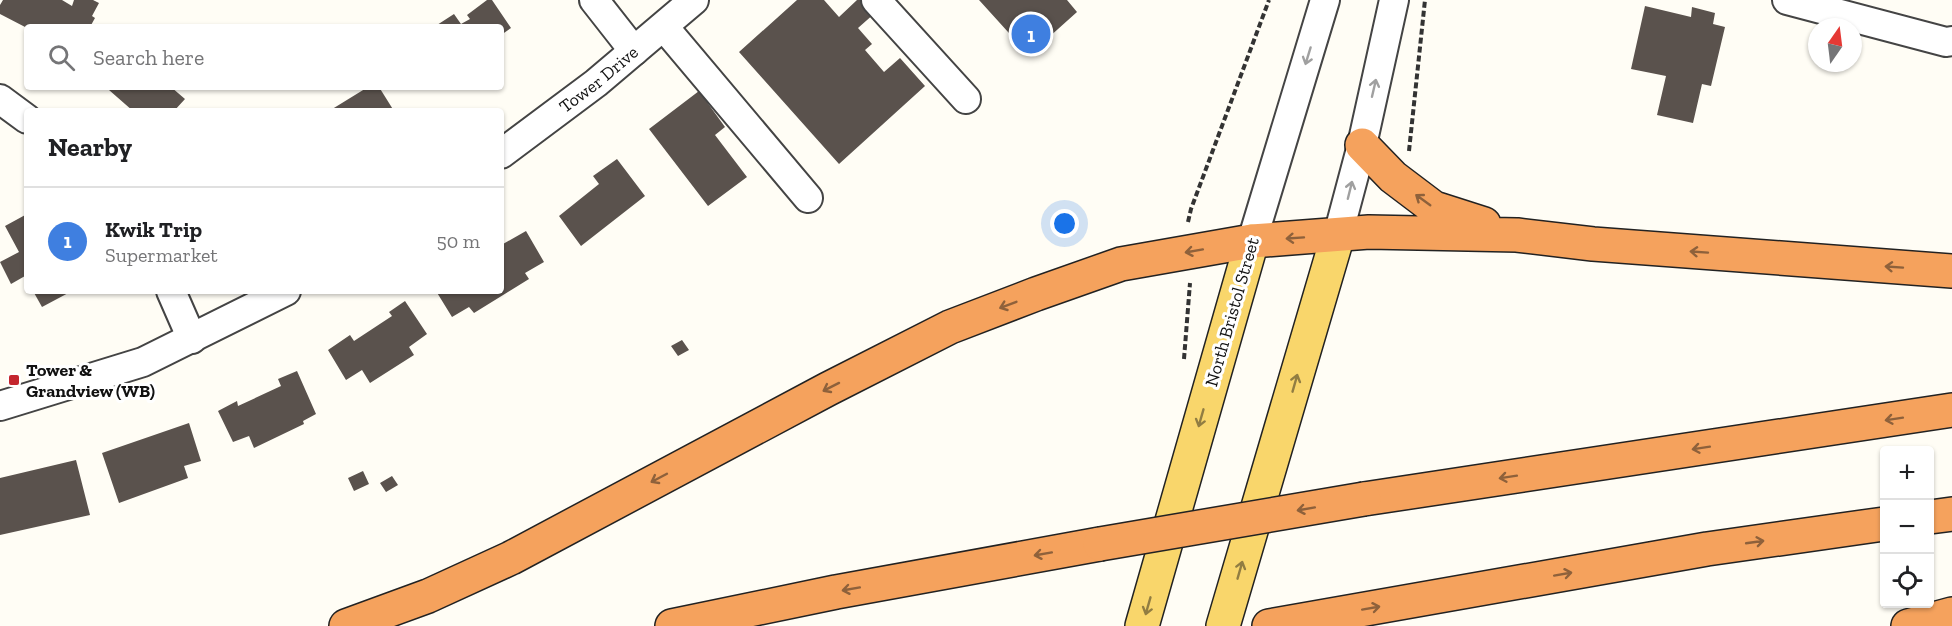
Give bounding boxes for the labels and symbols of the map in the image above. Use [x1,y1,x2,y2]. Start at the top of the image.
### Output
pin: 1 [1012,12,1050,57]
north arrow [1808,18,1862,72]
street label: Tower Drive [555,41,643,118]
one-way arrow [1302,46,1313,65]
one-way arrow [1369,79,1381,98]
one-way arrow [1345,181,1356,200]
one-way arrow [1416,194,1432,206]
your location [1050,209,1079,238]
one-way arrow [1286,233,1306,244]
street label: North Bristol Street [1200,235,1264,389]
one-way arrow [1185,246,1205,257]
one-way arrow [1690,246,1710,257]
one-way arrow [1884,261,1904,272]
one-way arrow [999,300,1018,311]
place label: Tower & Grandview (WB) [26,359,155,402]
marker: Tower & Grandview (WB) [7,373,21,387]
one-way arrow [1290,374,1301,393]
one-way arrow [823,382,841,393]
one-way arrow [1195,408,1207,427]
one-way arrow [1885,414,1905,425]
one-way arrow [1692,443,1712,454]
one-way arrow [651,472,668,484]
one-way arrow [1499,472,1519,483]
one-way arrow [1297,503,1317,514]
one-way arrow [1745,537,1765,548]
one-way arrow [1033,549,1053,560]
one-way arrow [1235,561,1246,580]
one-way arrow [1553,569,1572,580]
one-way arrow [841,584,861,595]
one-way arrow [1142,596,1153,615]
one-way arrow [1361,602,1380,613]

